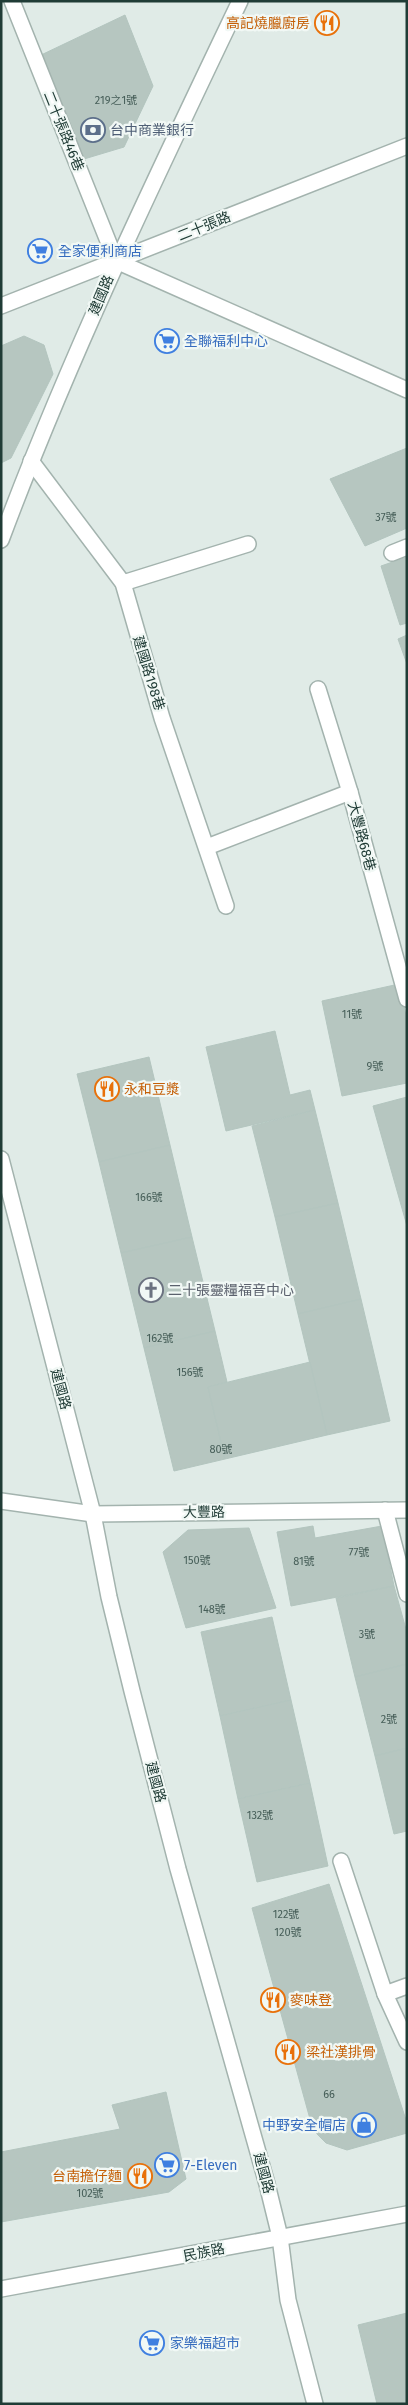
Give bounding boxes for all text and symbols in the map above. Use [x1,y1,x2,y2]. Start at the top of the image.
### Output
restaurant icon: 高記燒臘廚房 [314,10,340,36]
place label: 高記燒臘廚房 [226,15,310,32]
street label: 二十張路46巷 [40,89,87,174]
house number: 219之1號 [95,94,137,107]
bank icon: 台中商業銀行 [80,117,106,143]
place label: 台中商業銀行 [110,122,194,139]
street label: 二十張路 [175,208,233,245]
supermarket icon: 全家便利商店 [27,238,53,264]
place label: 全家便利商店 [58,243,142,260]
street label: 建國路 [85,273,117,318]
supermarket icon: 全聯福利中心 [154,328,180,354]
place label: 全聯福利中心 [184,333,268,350]
house number: 37號 [375,511,397,524]
street label: 建國路198巷 [129,634,168,713]
street label: 大豐路68巷 [344,800,379,873]
house number: 11號 [342,1008,362,1021]
house number: 9號 [367,1060,383,1073]
restaurant icon: 永和豆漿 [94,1076,120,1102]
place label: 永和豆漿 [124,1081,180,1098]
house number: 166號 [135,1191,163,1204]
church icon: 二十張靈糧福音中心 [138,1277,164,1303]
place label: 二十張靈糧福音中心 [168,1282,294,1299]
house number: 162號 [147,1332,173,1345]
house number: 156號 [176,1366,204,1379]
street label: 建國路 [47,1367,74,1412]
house number: 80號 [209,1443,233,1456]
street label: 大豐路 [183,1504,225,1521]
house number: 77號 [349,1546,369,1559]
house number: 150號 [183,1554,211,1567]
house number: 81號 [293,1555,315,1568]
house number: 148號 [198,1603,226,1616]
house number: 3號 [359,1628,375,1641]
house number: 2號 [381,1713,397,1726]
street label: 建國路 [142,1760,169,1805]
house number: 132號 [247,1809,273,1822]
house number: 122號 [273,1908,299,1921]
house number: 120號 [274,1926,302,1939]
restaurant icon: 麥味登 [260,1987,286,2013]
place label: 麥味登 [290,1992,332,2009]
restaurant icon: 梁社漢排骨 [275,2039,301,2065]
place label: 梁社漢排骨 [306,2044,376,2061]
house number: 66 [323,2088,335,2101]
shop icon: 中野安全帽店 [351,2112,377,2138]
place label: 中野安全帽店 [262,2117,346,2134]
street label: 建國路 [250,2151,277,2196]
supermarket icon: 7-Eleven [154,2152,180,2178]
place label: 7-Eleven [184,2157,238,2174]
restaurant icon: 台南擔仔麵 [127,2163,153,2189]
place label: 台南擔仔麵 [52,2168,122,2185]
house number: 102號 [76,2187,104,2200]
street label: 民族路 [182,2240,226,2265]
supermarket icon: 家樂福超市 [139,2330,165,2356]
place label: 家樂福超市 [170,2335,240,2352]

